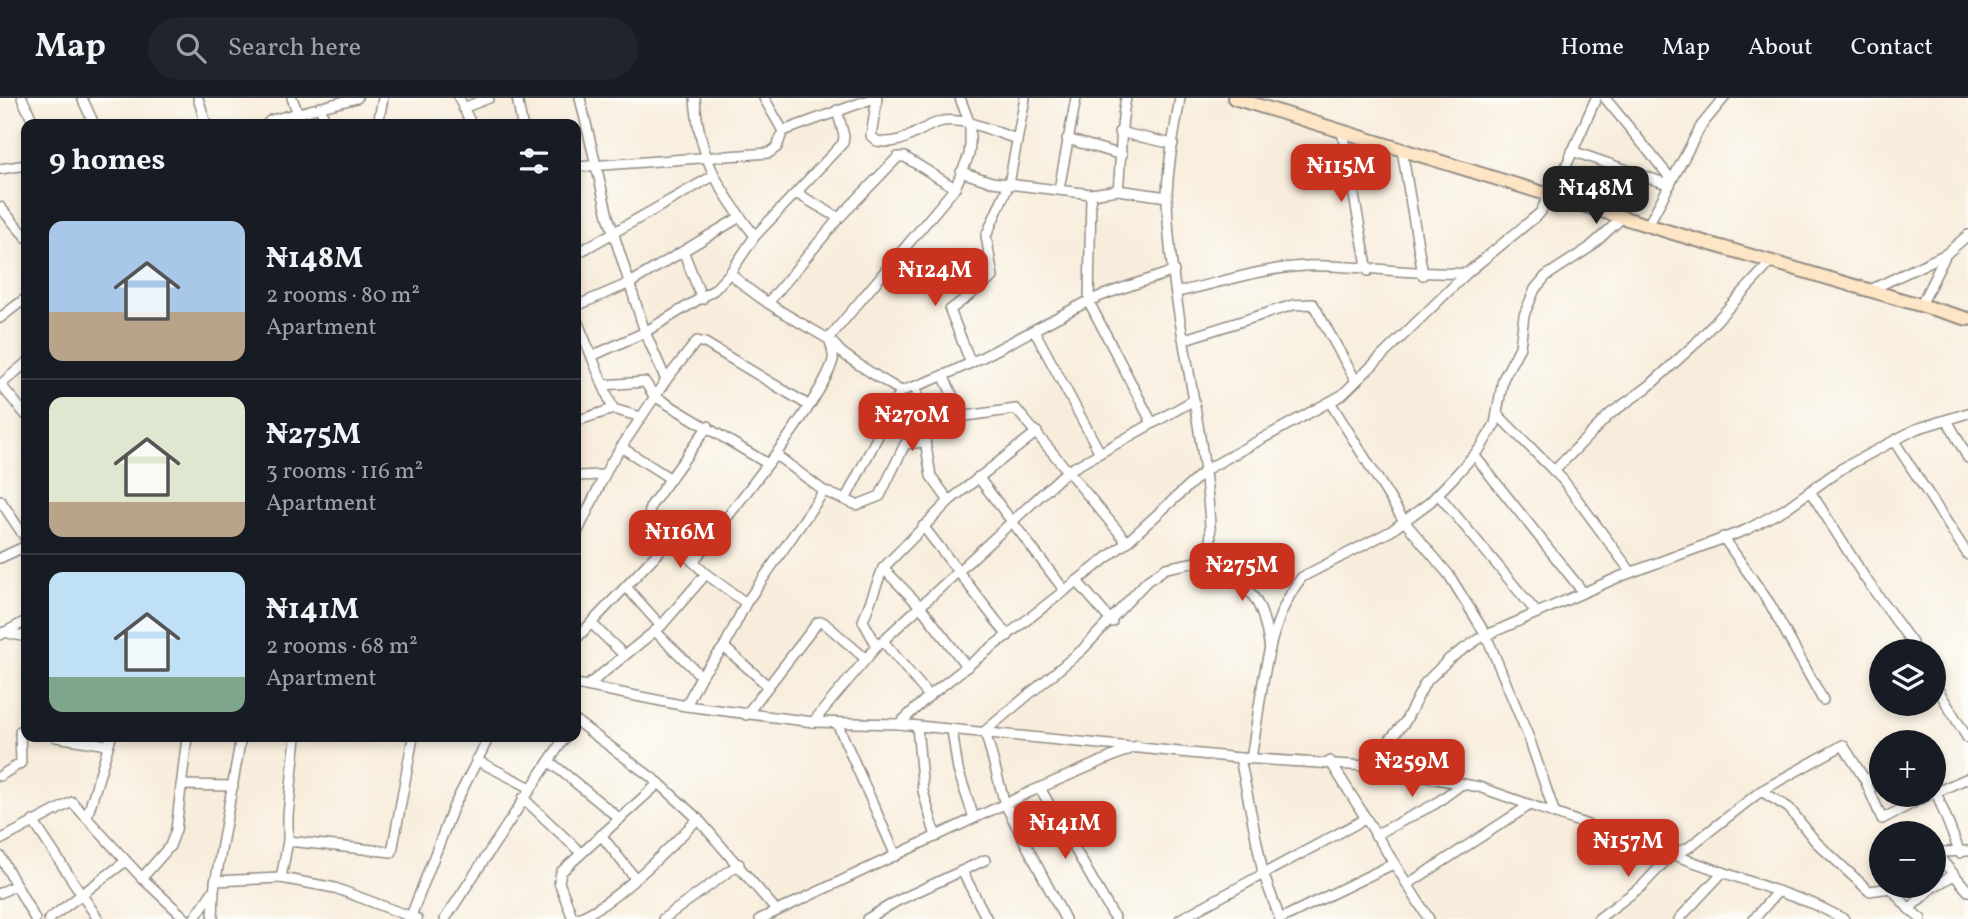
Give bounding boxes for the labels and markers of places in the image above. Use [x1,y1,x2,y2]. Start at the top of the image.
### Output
pin: ₦115M [1292,144,1390,204]
pin: ₦148M [1547,166,1645,226]
pin: ₦124M [886,248,984,308]
pin: ₦270M [863,394,961,453]
pin: ₦116M [631,510,729,570]
pin: ₦275M [1193,544,1291,603]
pin: ₦259M [1363,740,1461,799]
pin: ₦141M [1016,802,1114,861]
pin: ₦157M [1579,820,1677,879]

